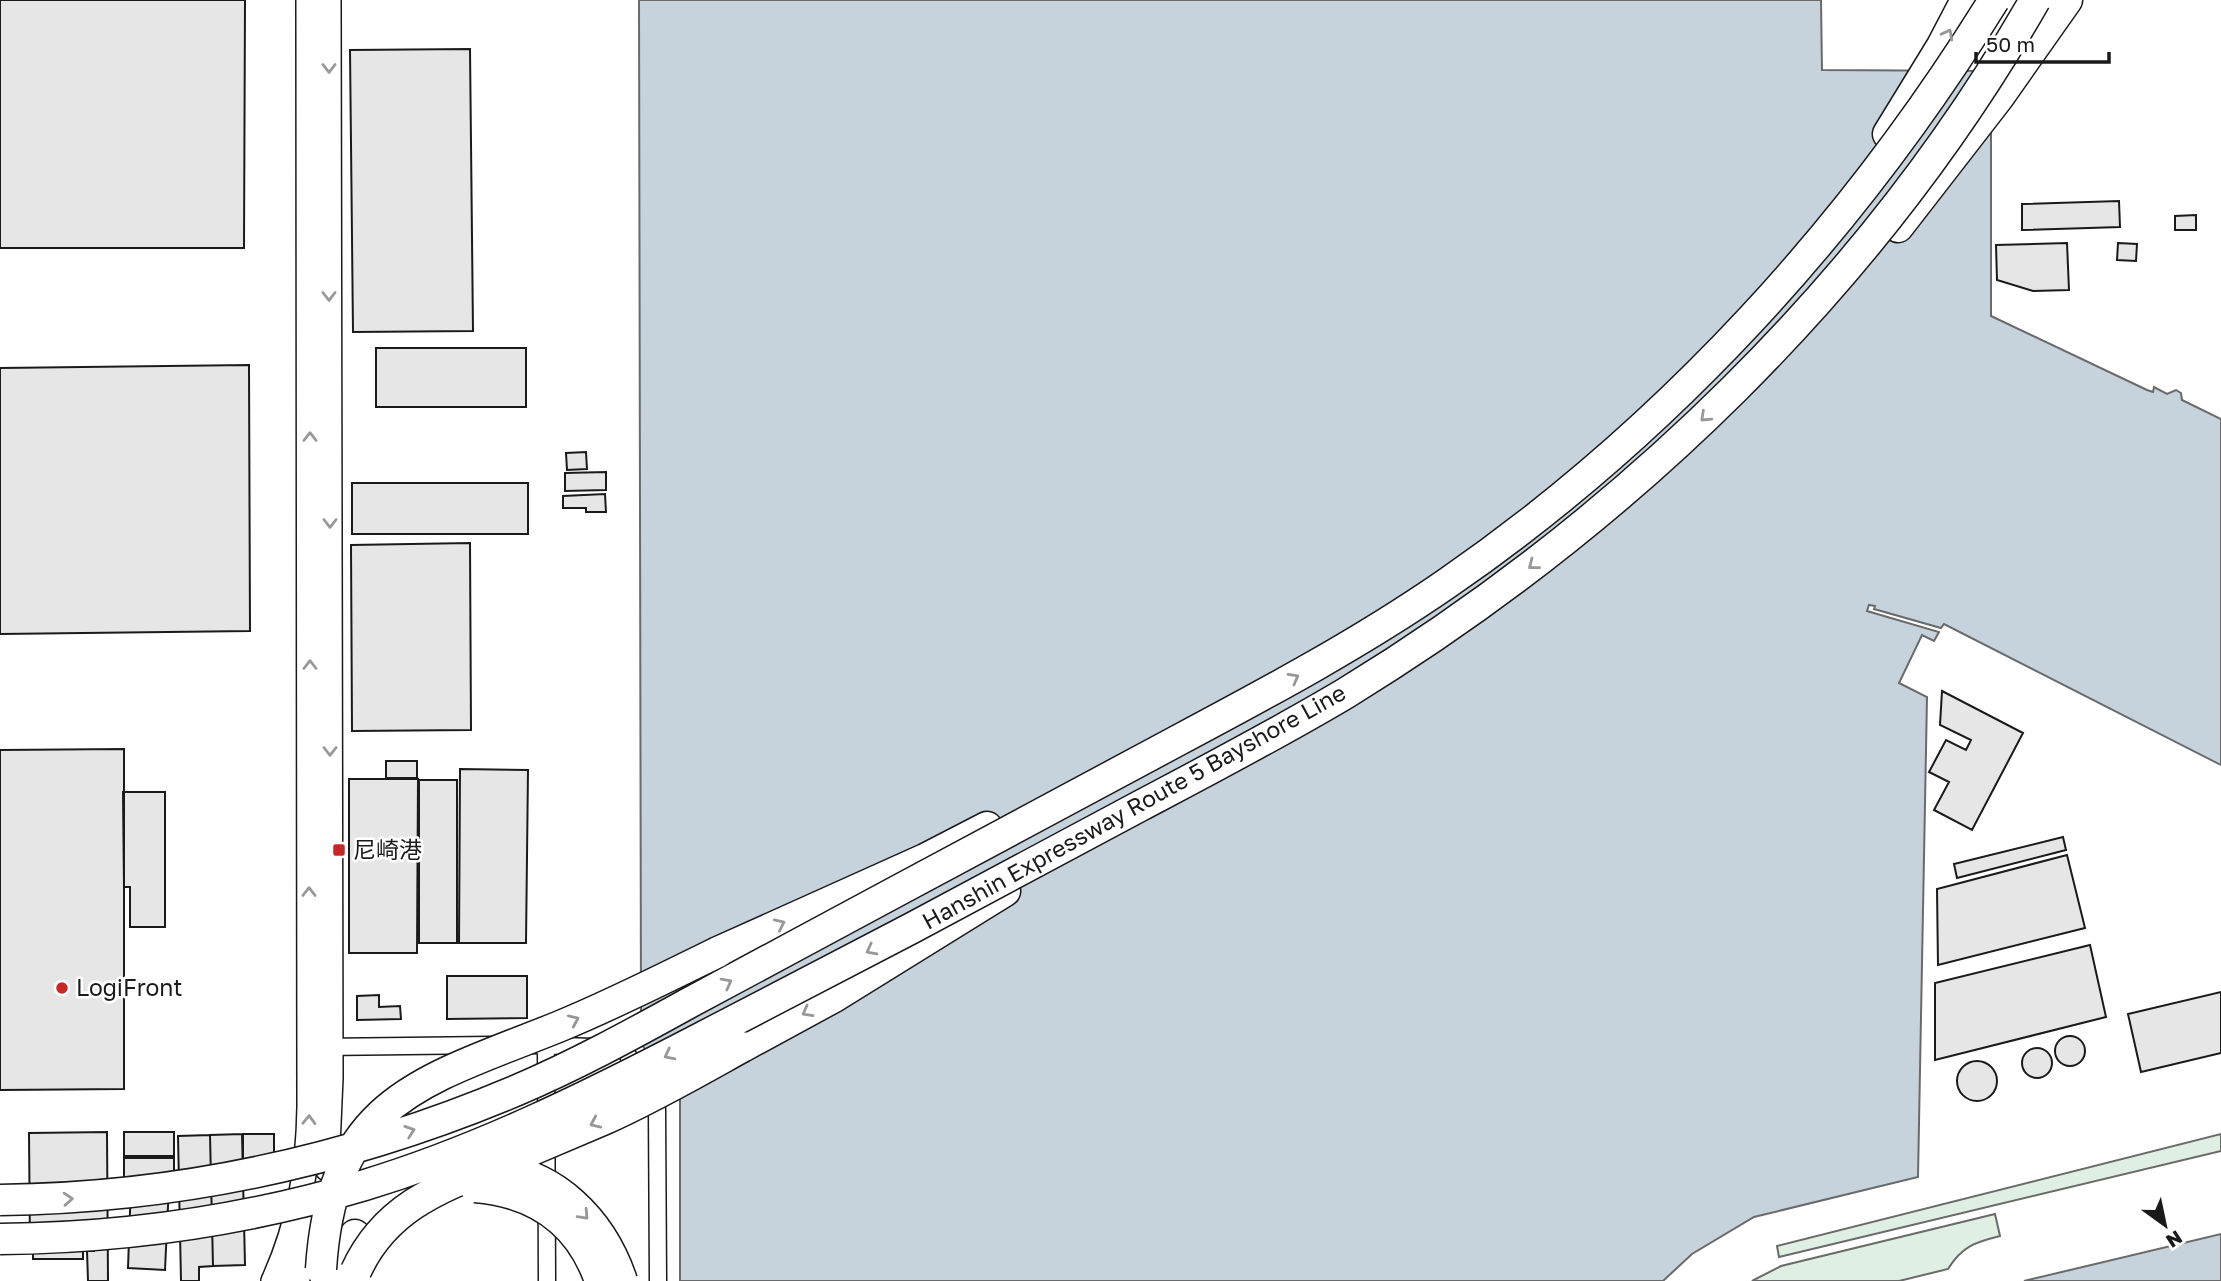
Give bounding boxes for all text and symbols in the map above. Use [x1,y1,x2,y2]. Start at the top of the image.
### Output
scale bar [1976,21,2109,65]
one-way arrow [1940,29,1953,41]
text: 50 m [1986,31,2035,57]
one-way arrow [321,63,337,74]
one-way arrow [321,291,337,301]
one-way arrow [1700,408,1713,421]
one-way arrow [302,432,318,442]
one-way arrow [322,518,338,529]
one-way arrow [1528,557,1540,570]
one-way arrow [302,659,318,670]
one-way arrow [1287,673,1299,686]
street label: Hanshin Expressway Route 5 Bayshore Line [917,678,1350,935]
one-way arrow [322,746,338,756]
place label: 尼崎港 [353,835,422,863]
marker: 尼崎港 [331,842,347,858]
one-way arrow [301,887,317,897]
one-way arrow [773,918,785,932]
one-way arrow [865,941,878,955]
place label: LogiFront [76,973,182,1001]
one-way arrow [720,977,732,991]
marker: LogiFront [54,980,70,996]
one-way arrow [802,1004,814,1017]
one-way arrow [567,1014,579,1028]
one-way arrow [664,1046,676,1060]
one-way arrow [301,1114,317,1125]
one-way arrow [589,1115,602,1129]
one-way arrow [404,1125,416,1139]
north arrow [2130,1190,2200,1260]
one-way arrow [63,1192,74,1207]
one-way arrow [576,1207,589,1220]
text: N [2162,1226,2187,1253]

